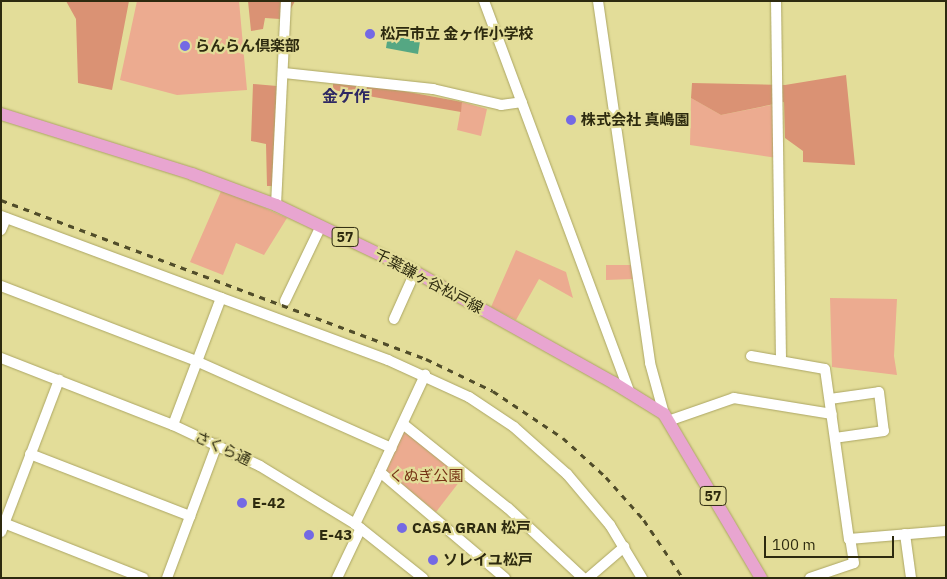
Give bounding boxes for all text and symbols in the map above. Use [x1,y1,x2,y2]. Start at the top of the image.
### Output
place label: 松戸市立 金ヶ作小学校 [380,25,534,43]
marker: 松戸市立 金ヶ作小学校 [364,28,376,40]
place label: らんらん倶楽部 [195,37,300,55]
marker: らんらん倶楽部 [179,40,191,52]
district label: 金ケ作 [322,86,370,106]
place label: 株式会社 真嶋園 [581,111,690,129]
marker: 株式会社 真嶋園 [565,114,577,126]
road number: 57 [331,226,359,248]
street label: 千葉鎌ヶ谷松戸線 [372,245,486,317]
street label: さくら通 [192,427,254,469]
park label: くぬぎ公園 [389,467,463,485]
road number: 57 [699,484,727,508]
place label: E-42 [252,494,285,512]
marker: E-42 [236,497,248,509]
place label: CASA GRAN 松戸 [412,519,531,537]
marker: CASA GRAN 松戸 [396,522,408,534]
place label: E-43 [319,526,352,544]
scale bar [767,526,897,558]
marker: E-43 [303,529,315,541]
text: 100 m [772,535,816,554]
place label: ソレイユ松戸 [443,551,533,569]
marker: ソレイユ松戸 [427,554,439,566]

